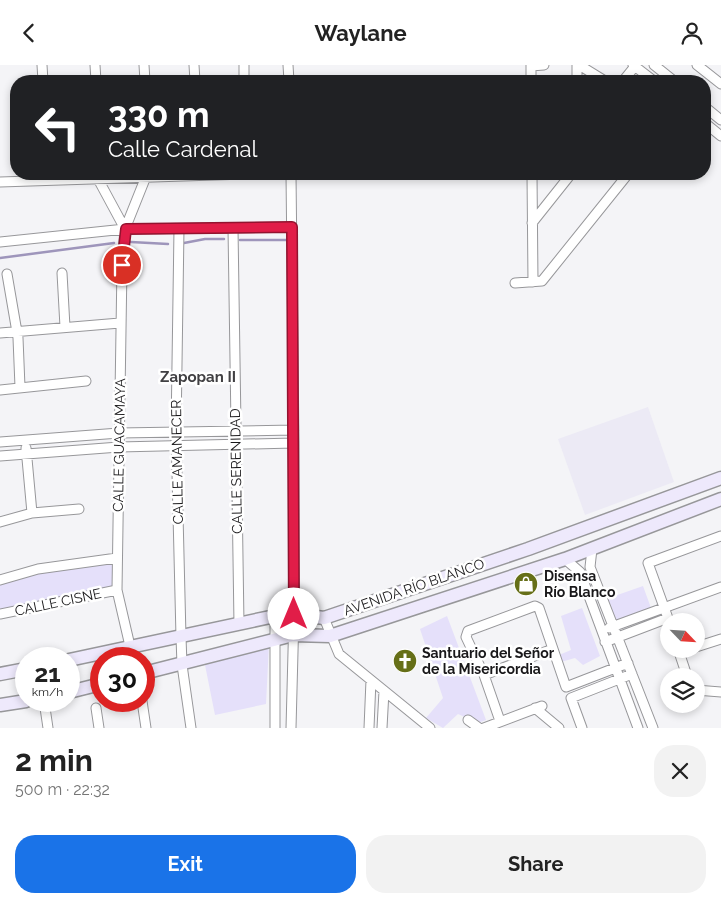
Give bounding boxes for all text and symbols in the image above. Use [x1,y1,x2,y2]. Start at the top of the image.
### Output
icon: back [15,19,43,47]
icon: person [678,19,706,47]
text: Waylane [314,20,407,46]
text: 330 m [108,94,210,135]
icon: left [25,95,90,160]
text: Calle Cardenal [108,136,257,162]
pin [101,244,143,286]
icon: arrive [108,251,136,279]
district label: Zapopan II [160,368,236,386]
street label: CALLE GUACAMAYA [110,378,128,512]
street label: CALLE AMANECER [168,400,186,524]
street label: CALLE SERENIDAD [227,408,245,534]
street label: AVENIDA RÍO BLANCO [341,554,486,619]
place label: Disensa Río Blanco [544,568,616,600]
shop icon: Disensa Río Blanco [513,571,539,597]
street label: CALLE CISNE [13,585,103,619]
position arrow [267,587,319,639]
north arrow [660,613,705,657]
map controls [660,613,705,713]
place label: Santuario del Señor de la Misericordia [422,645,555,677]
speed limit sign: 30 [90,647,155,712]
church icon: Santuario del Señor de la Misericordia [392,648,418,674]
text: 21 [34,658,61,688]
button: layers [660,668,705,713]
text: km/h [32,685,63,699]
text: 2 min [15,743,93,778]
button: close [654,745,706,797]
text: 500 m · 22:32 [15,780,110,799]
button: Exit [15,835,356,893]
button: Share [366,835,706,893]

